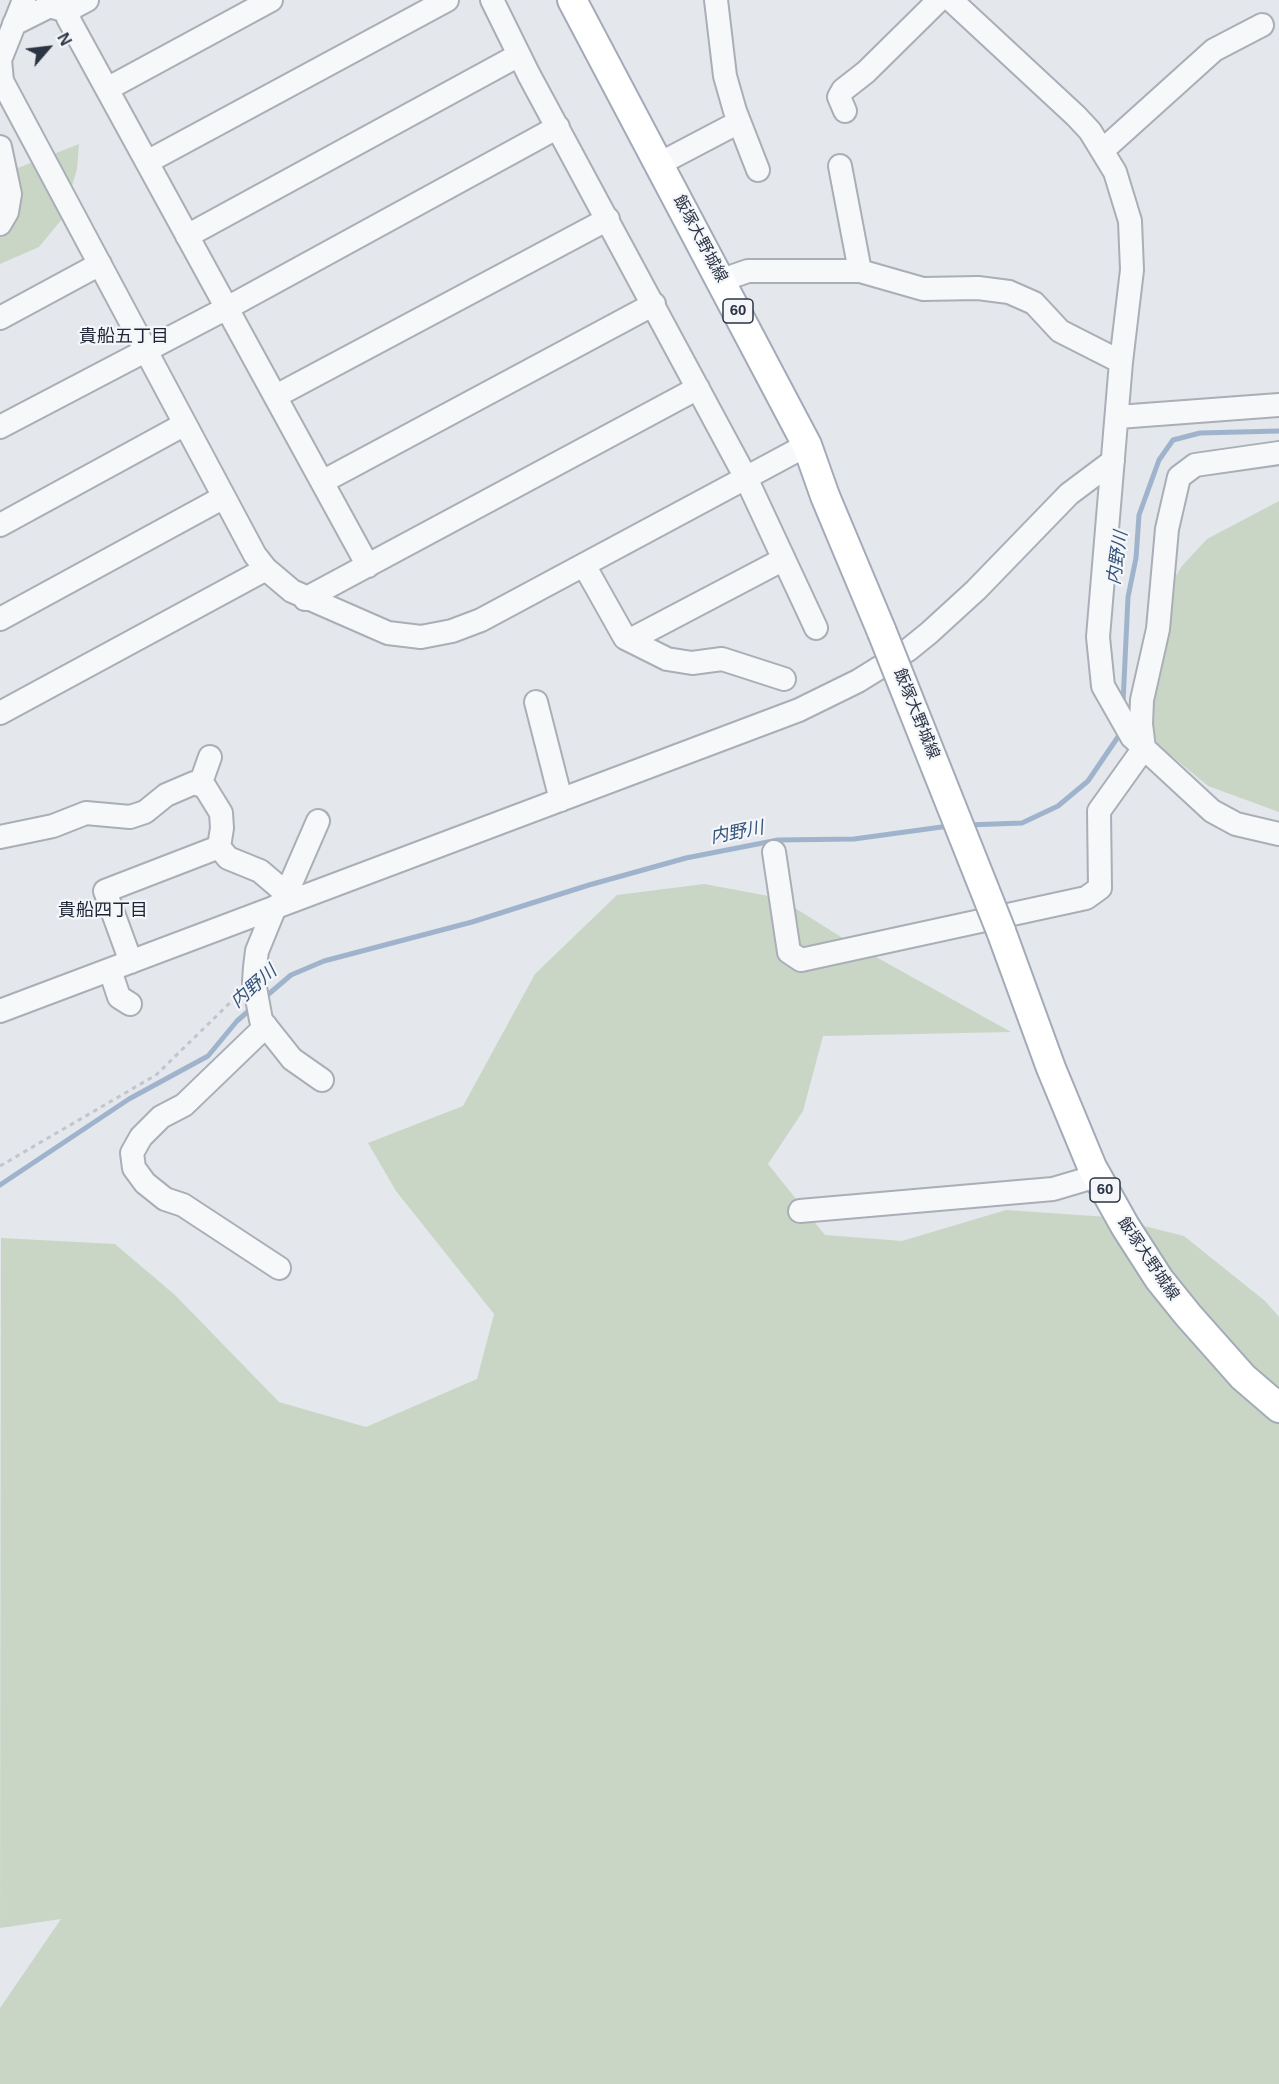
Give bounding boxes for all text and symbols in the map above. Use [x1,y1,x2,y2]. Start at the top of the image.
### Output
north arrow [18,18,78,78]
text: N [54,30,75,48]
street label: 飯塚大野城線 [669,192,731,286]
road number: 60 [723,299,753,323]
district label: 貴船五丁目 [79,326,169,348]
water label: 内野川 [1104,530,1132,586]
street label: 飯塚大野城線 [889,666,943,762]
water label: 内野川 [708,817,766,849]
district label: 貴船四丁目 [58,900,148,922]
water label: 内野川 [227,961,281,1013]
road number: 60 [1090,1178,1120,1202]
street label: 飯塚大野城線 [1113,1214,1183,1304]

